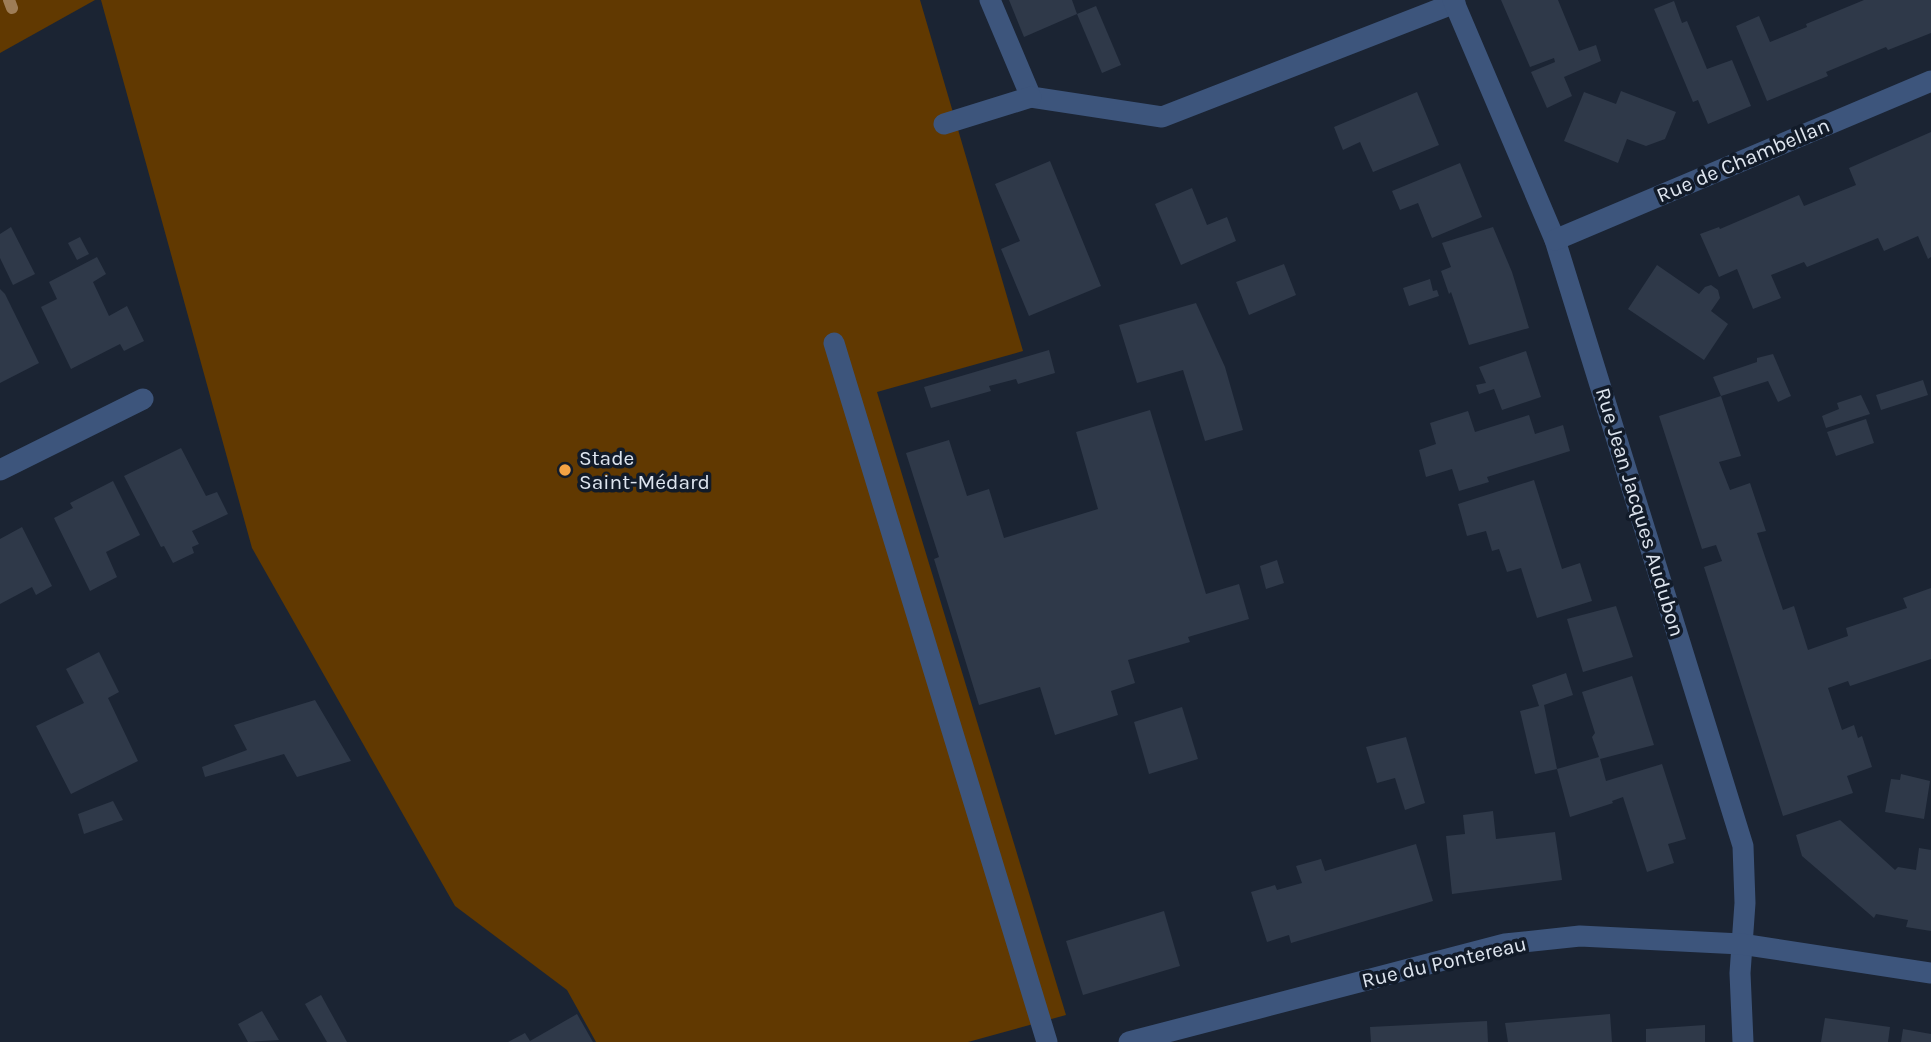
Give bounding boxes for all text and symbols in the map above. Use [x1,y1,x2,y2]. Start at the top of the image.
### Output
street label: Rue de Chambellan [1653,113,1833,207]
street label: Rue Jean Jacques Audubon [1591,385,1689,639]
place label: Stade Saint-Médard [579,446,710,494]
marker: Stade Saint-Médard [557,462,573,478]
street label: Rue du Pontereau [1359,931,1529,993]

